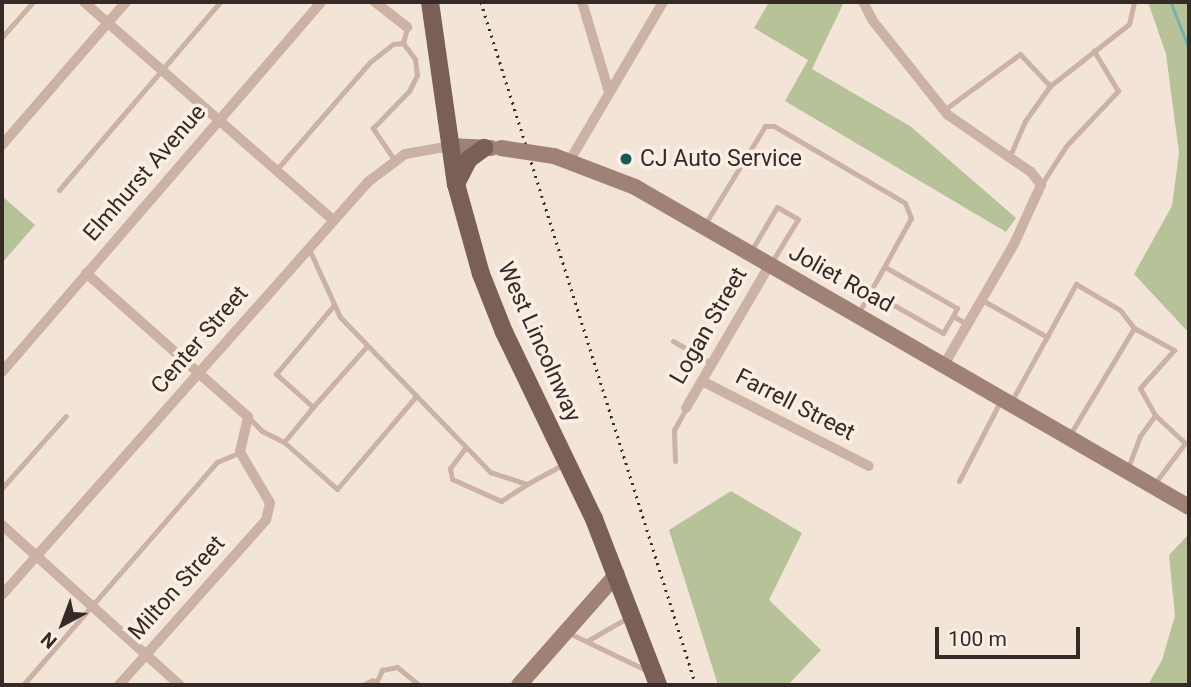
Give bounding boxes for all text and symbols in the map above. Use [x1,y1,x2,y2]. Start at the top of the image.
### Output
street label: Elmhurst Avenue [78,99,212,247]
place label: CJ Auto Service [640,145,802,173]
marker: CJ Auto Service [618,151,634,167]
street label: Joliet Road [784,239,898,319]
street label: West Lincolnway [491,258,587,426]
street label: Logan Street [665,263,753,389]
street label: Center Street [146,280,254,400]
street label: Farrell Street [731,363,859,447]
street label: Milton Street [123,530,231,646]
north arrow [28,589,98,659]
scale bar [939,614,1084,658]
text: N [36,627,61,653]
text: 100 m [948,627,1007,651]

